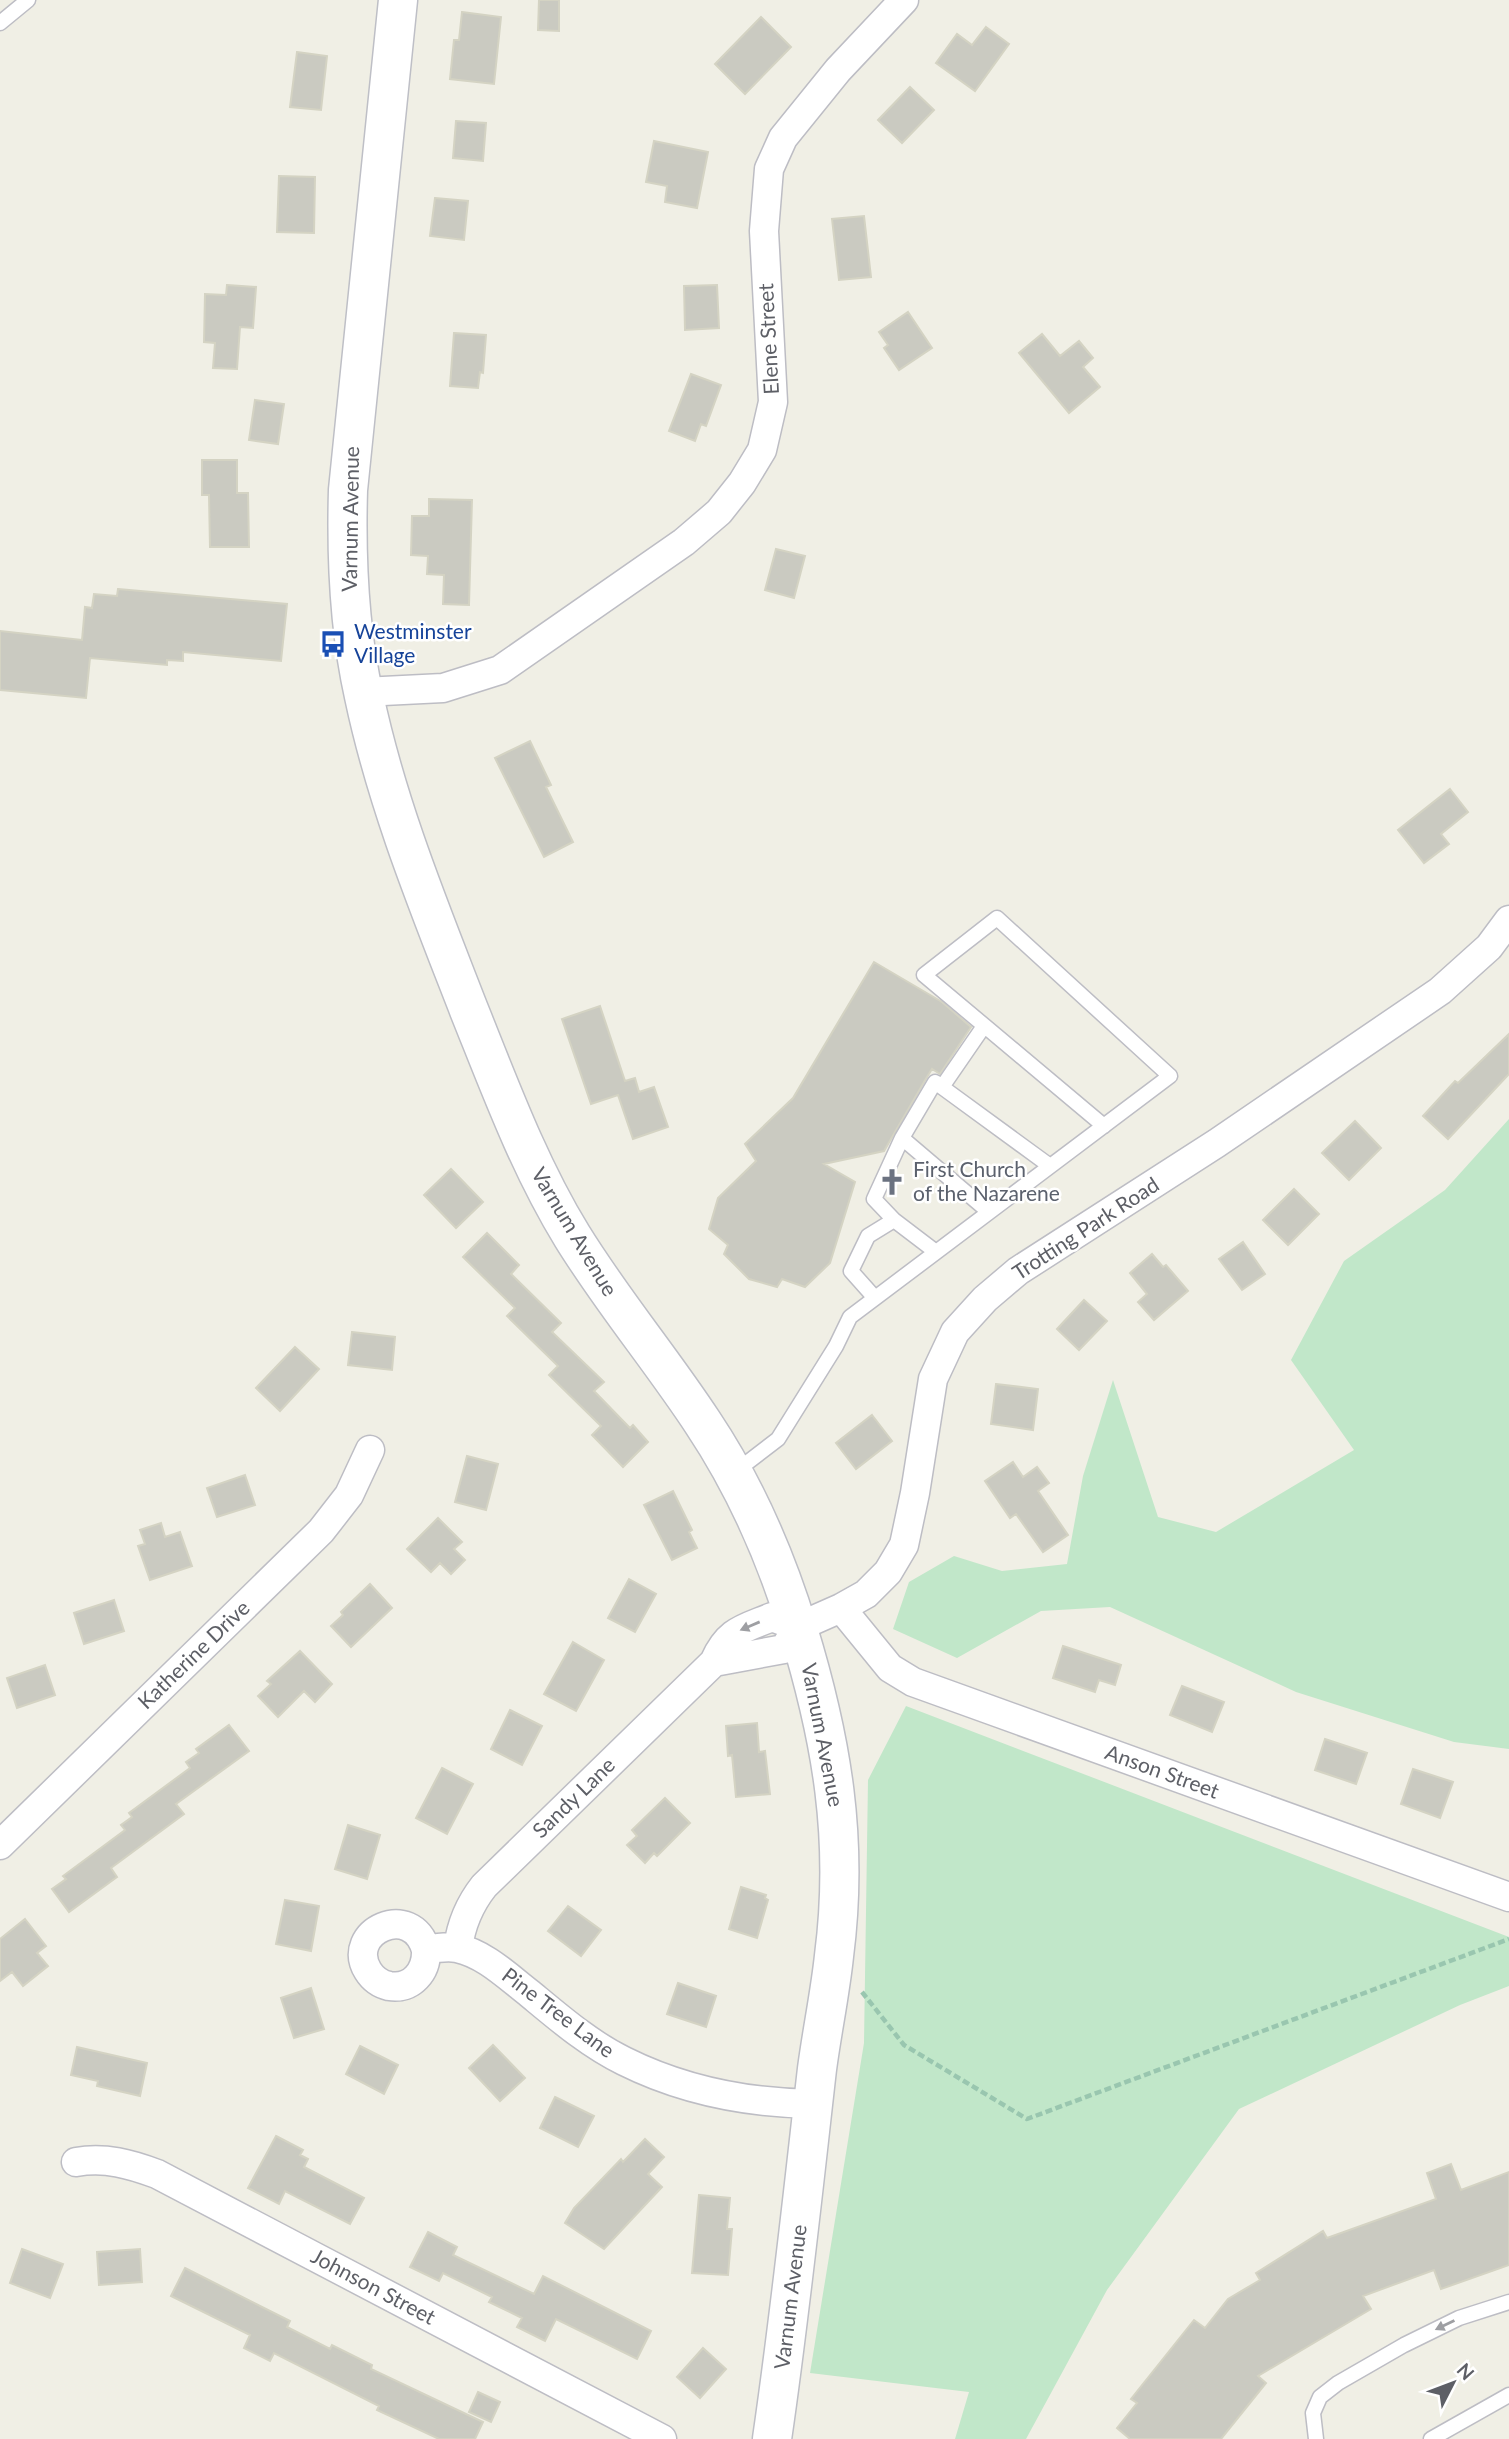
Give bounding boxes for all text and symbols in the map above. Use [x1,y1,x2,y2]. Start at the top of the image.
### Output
street label: Elene Street [752,282,783,395]
street label: Varnum Avenue [336,446,363,592]
place label: Westminster Village [354,618,472,667]
bus stop icon: Westminster Village [318,629,348,659]
place label: First Church of the Nazarene [913,1156,1060,1205]
street label: Varnum Avenue [527,1162,624,1300]
church icon: First Church of the Nazarene [877,1167,907,1197]
street label: Trotting Park Road [1007,1171,1163,1284]
street label: Katherine Drive [132,1594,254,1713]
one-way arrow [739,1621,760,1632]
street label: Varnum Avenue [797,1661,850,1809]
street label: Anson Street [1102,1738,1223,1803]
street label: Sandy Lane [527,1752,619,1842]
street label: Pine Tree Lane [498,1961,620,2062]
street label: Varnum Avenue [768,2223,811,2371]
street label: Johnson Street [307,2242,441,2329]
one-way arrow [1435,2320,1455,2331]
north arrow [1418,2348,1488,2418]
text: N [1453,2358,1479,2384]

